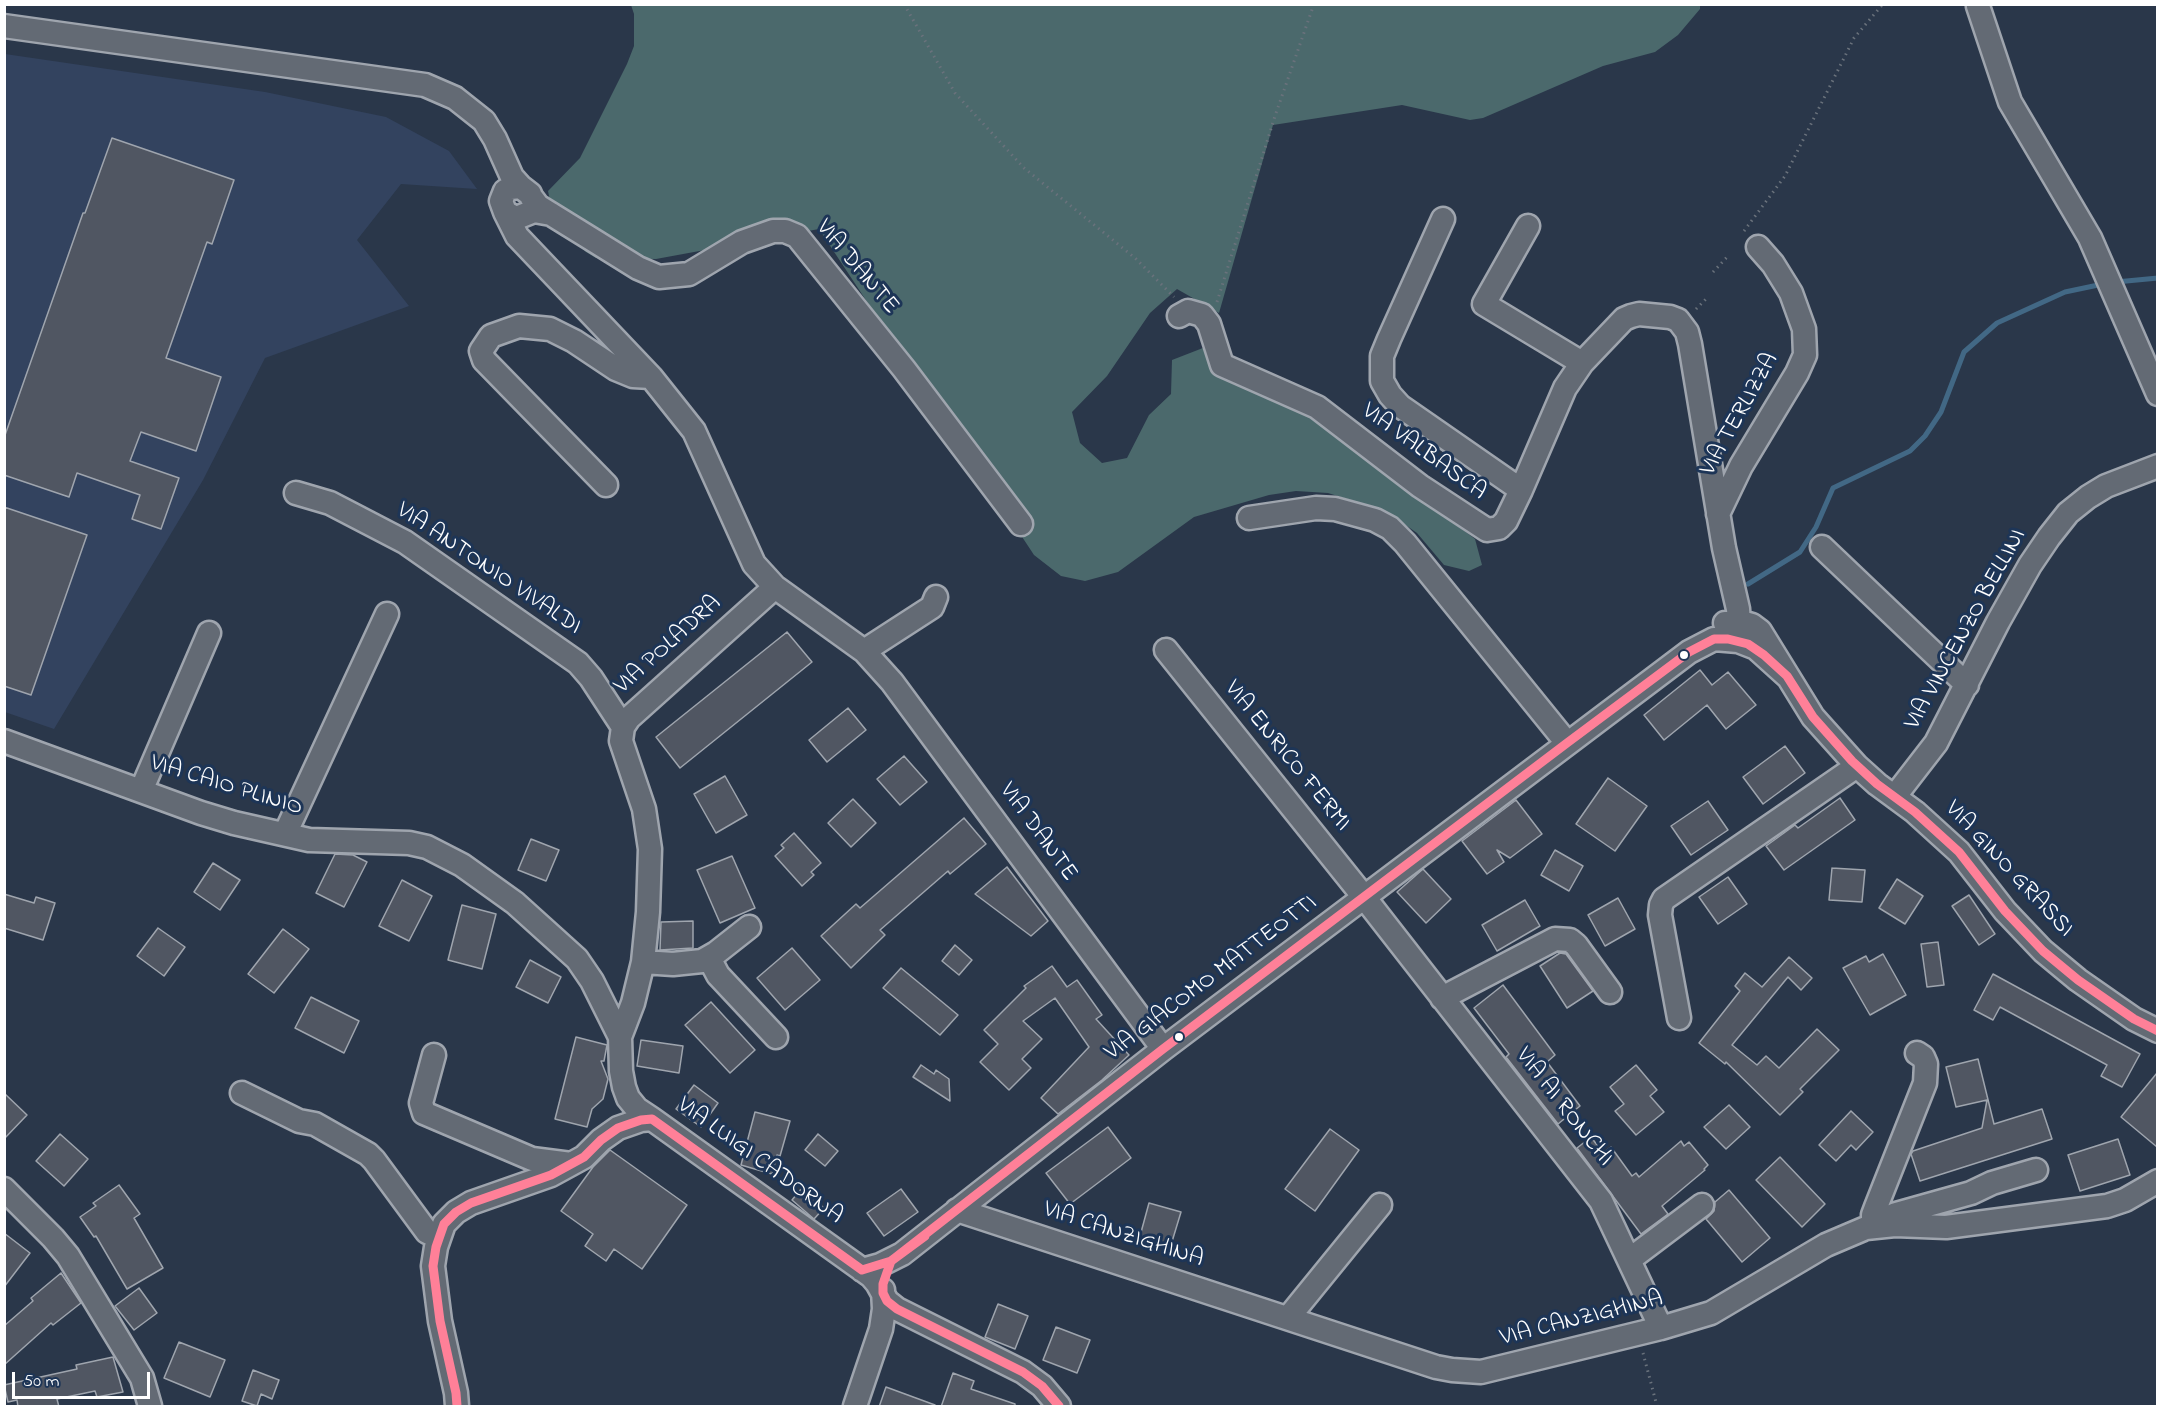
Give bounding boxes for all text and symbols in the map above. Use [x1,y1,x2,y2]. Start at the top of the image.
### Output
street label: VIA DANTE [808,215,904,321]
street label: VIA TERLIZZA [1695,349,1787,481]
street label: VIA VALBASCA [1355,398,1491,508]
street label: VIA ANTONIO VIVALDI [390,497,586,643]
street label: VIA VINCENZO BELLINI [1900,525,2034,735]
street label: VIA POLADRA [610,591,728,701]
unlabelled marker [1678,649,1690,661]
street label: VIA ENRICO FERMI [1217,676,1355,838]
street label: VIA CAIO PLINIO [146,750,306,824]
street label: VIA DANTE [992,778,1082,888]
street label: VIA GINO GRASSI [1937,796,2079,944]
street label: VIA GIACOMO MATTEOTTI [1100,890,1324,1068]
unlabelled marker [1173,1031,1185,1043]
street label: VIA AI RONCHI [1508,1043,1618,1173]
street label: VIA LUIGI CADORNA [670,1092,848,1232]
street label: VIA CANZIGHINA [1039,1197,1207,1275]
street label: VIA CANZIGHINA [1498,1286,1666,1354]
scale bar [15,1360,153,1398]
text: 50 m [23,1369,60,1395]

